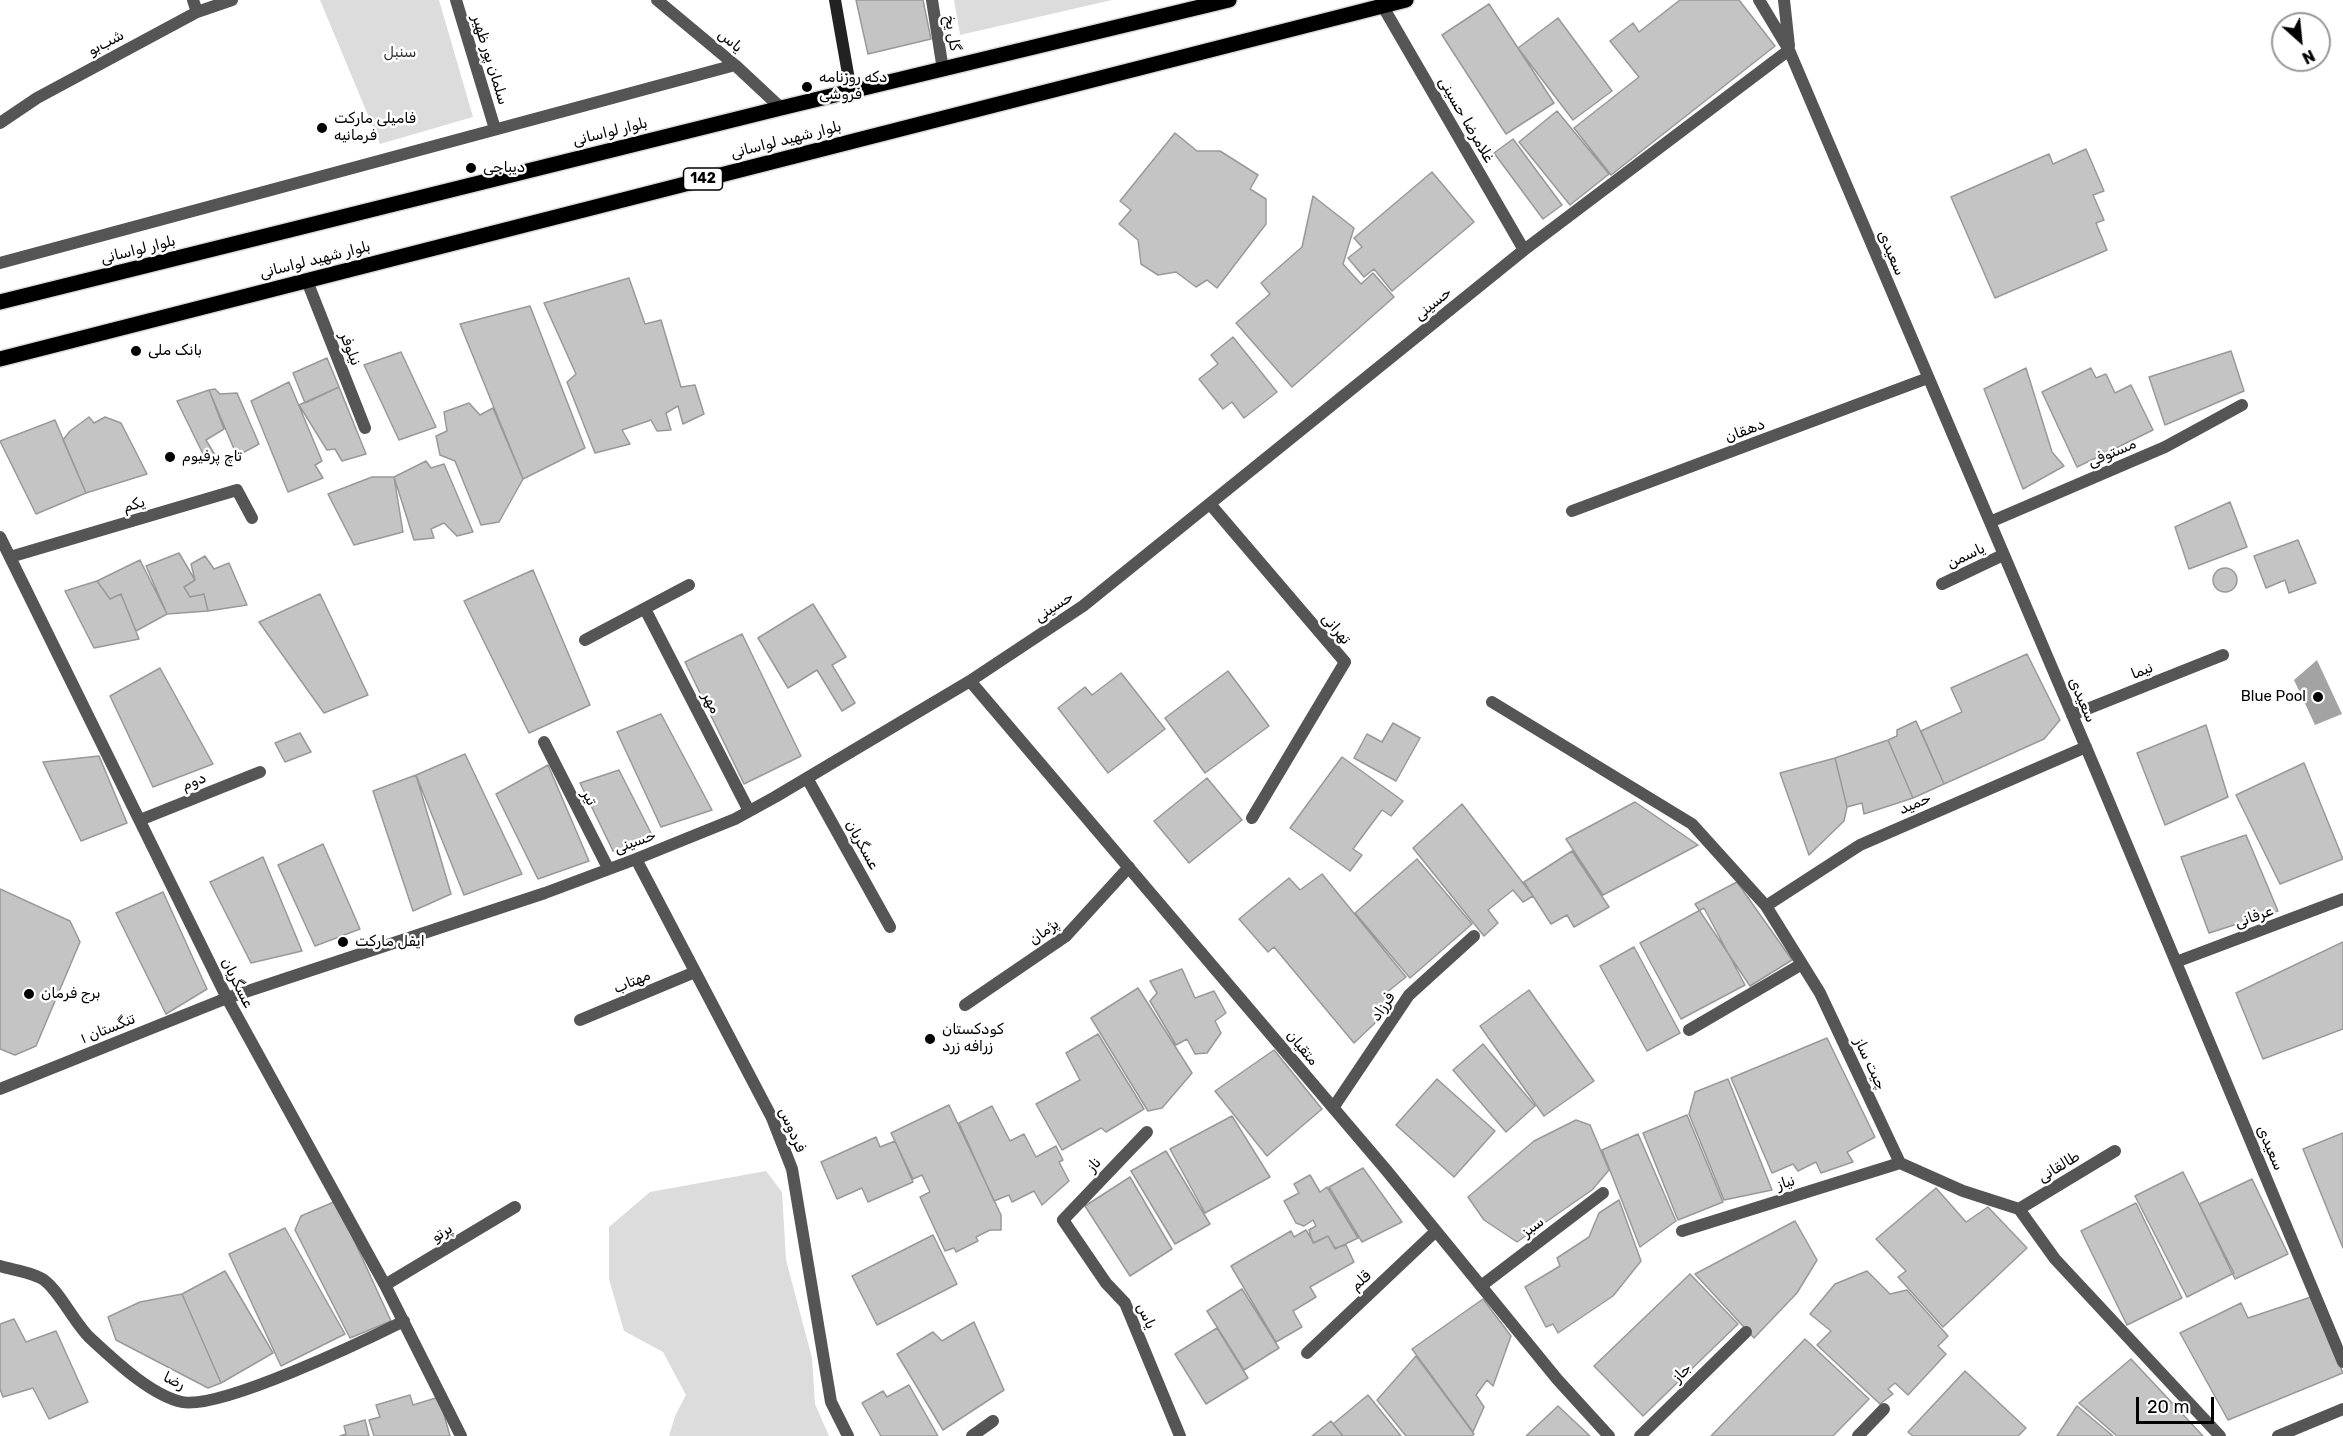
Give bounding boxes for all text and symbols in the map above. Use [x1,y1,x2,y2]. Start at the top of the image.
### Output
north arrow [2271,12,2331,72]
street label: سلمان پور ظهیر [468,13,512,107]
street label: گل یخ [940,14,964,52]
street label: شب‌بو [85,26,127,60]
street label: یاس [714,26,746,56]
park label: سنبل [383,44,417,62]
text: N [2299,46,2318,68]
place label: دکه روزنامه فروشی [819,69,887,104]
street label: غلامرضا حسینی [1434,74,1498,166]
marker: دکه روزنامه فروشی [800,80,814,94]
place label: فامیلی مارکت فرمانیه [334,110,416,145]
street label: بلوار لواسانی [571,114,649,150]
street label: بلوار شهید لواسانی [729,118,843,162]
marker: فامیلی مارکت فرمانیه [315,121,329,135]
place label: دیباجی [483,159,525,177]
marker: دیباجی [464,161,478,175]
road number: 142 [684,168,722,190]
street label: سعیدی [1873,228,1909,278]
street label: بلوار لواسانی [99,232,177,268]
street label: بلوار شهید لواسانی [258,238,372,282]
street label: حسینی [1411,283,1455,325]
street label: نیلوفر [335,330,365,368]
place label: بانک ملی [148,342,202,360]
marker: بانک ملی [129,344,143,358]
street label: دهقان [1723,415,1767,447]
street label: مستوفی [2085,435,2139,471]
place label: تاچ پرفيوم [182,448,242,466]
marker: تاچ پرفيوم [163,450,177,464]
street label: یکم [121,493,147,517]
street label: یاسمن [1944,539,1988,573]
street label: حسینی [1031,587,1077,627]
street label: تهرانی [1317,610,1355,648]
street label: نیما [2128,659,2156,683]
street label: سعیدی [2064,675,2100,725]
place label: Blue Pool [2241,688,2306,706]
street label: مهر [698,689,724,717]
marker: Blue Pool [2311,690,2325,704]
street label: دوم [179,769,209,795]
street label: تیر [578,787,600,809]
street label: حمید [1896,789,1934,819]
street label: عسگریان [841,817,883,873]
street label: حسینی [612,826,658,858]
street label: عرفانی [2232,902,2276,932]
street label: پژمان [1025,915,1063,949]
place label: ایفل مارکت [355,933,425,951]
marker: ایفل مارکت [336,935,350,949]
street label: عسگریان [217,955,257,1011]
street label: مهتاب [611,966,653,998]
place label: برج فرمان [41,985,100,1003]
marker: برج فرمان [22,987,36,1001]
street label: فرزاد [1367,989,1399,1025]
street label: تنگستان ۱ [78,1010,138,1048]
place label: کودکستان زرافه زرد [942,1021,1004,1056]
street label: متقیان [1282,1027,1322,1069]
marker: کودکستان زرافه زرد [923,1032,937,1046]
street label: چیت ساز [1850,1035,1890,1093]
street label: فردوس [775,1105,809,1155]
street label: سعیدی [2252,1123,2288,1173]
street label: طالقانی [2035,1147,2083,1187]
street label: ناز [1083,1154,1105,1176]
street label: نیاز [1775,1172,1797,1194]
street label: سبز [1518,1213,1548,1241]
street label: پرتو [428,1220,456,1246]
street label: قلم [1347,1267,1375,1295]
street label: یاس [1133,1300,1159,1332]
street label: جاز [1669,1360,1695,1386]
street label: رضا [160,1368,188,1394]
scale bar [2139,1385,2217,1423]
text: 20 m [2147,1396,2189,1418]

